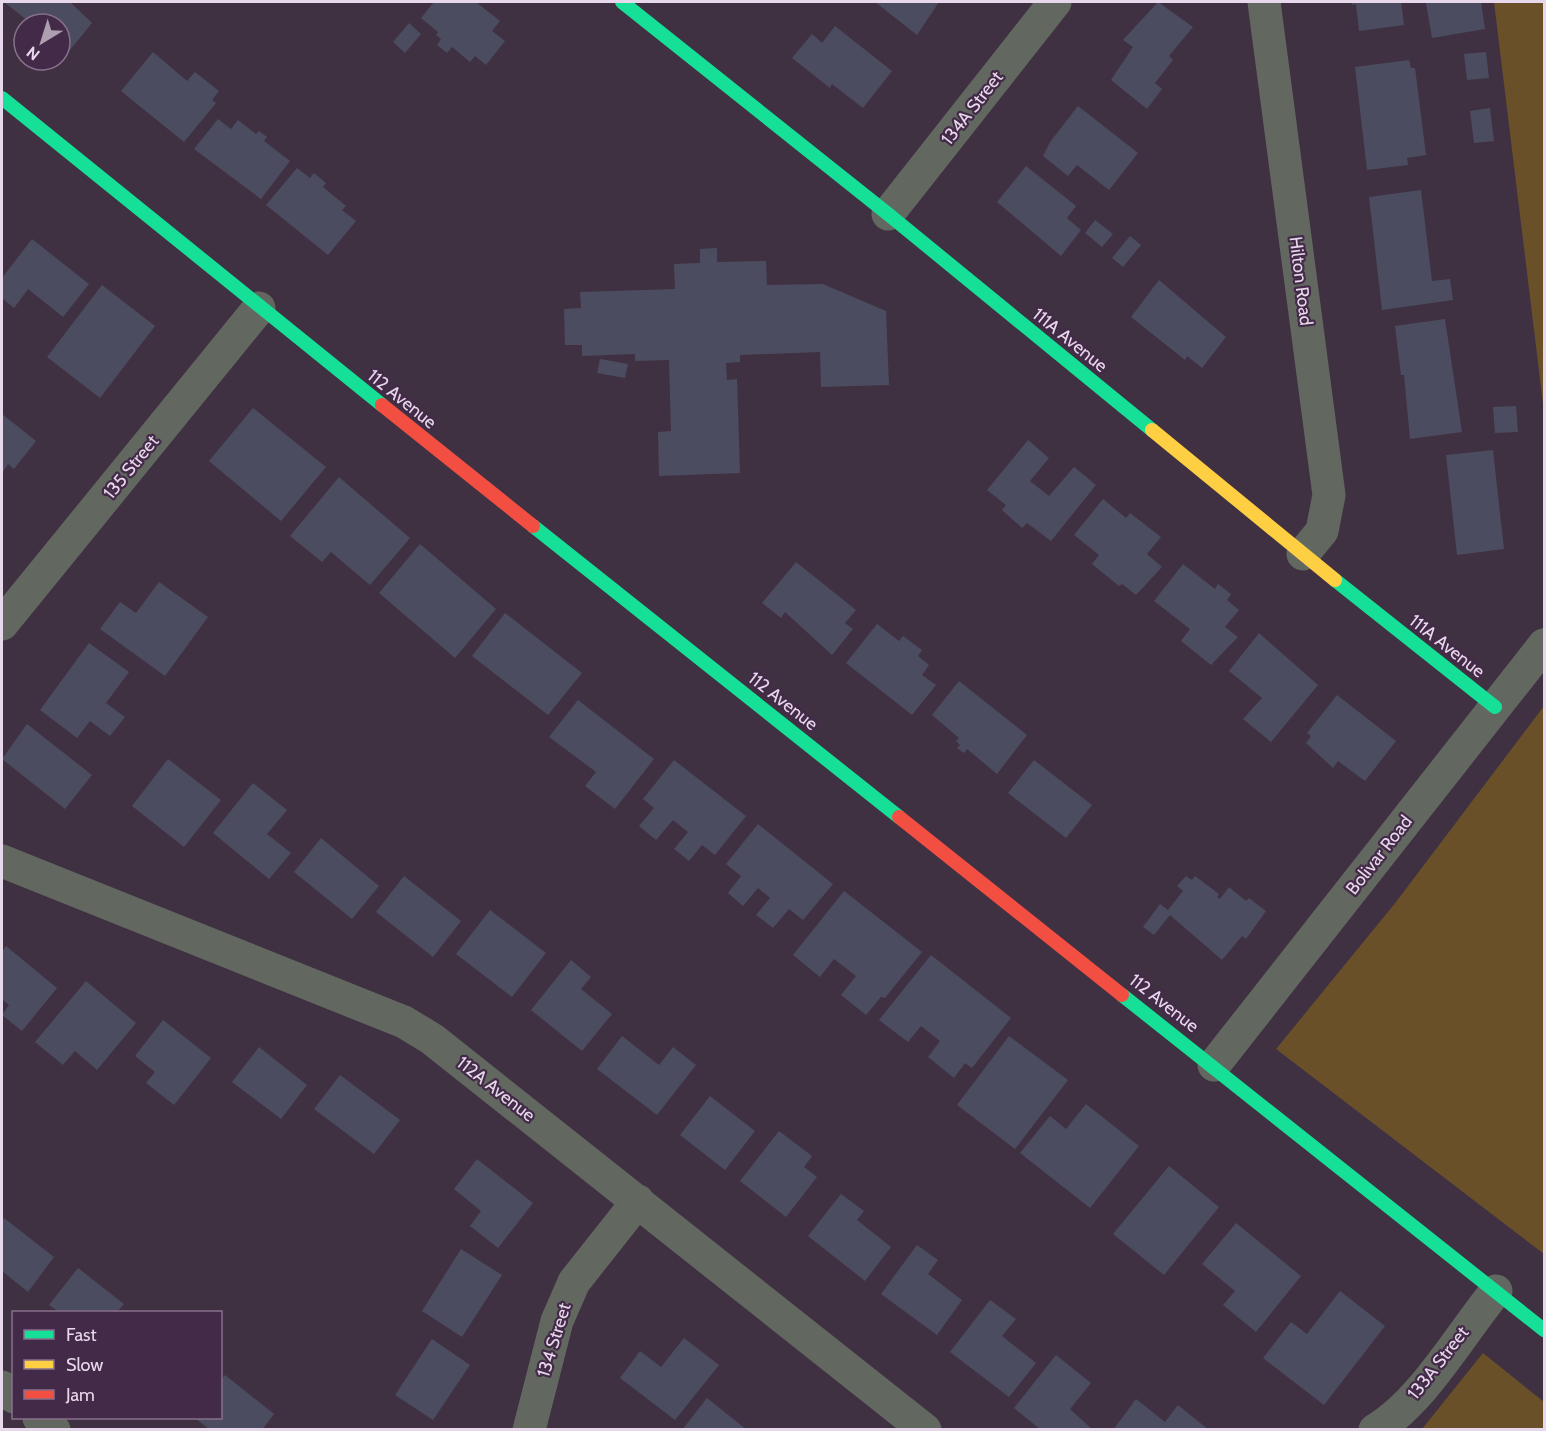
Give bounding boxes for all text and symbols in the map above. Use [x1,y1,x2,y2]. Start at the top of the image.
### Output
north arrow [12,12,72,72]
text: N [23,42,43,64]
street label: 134A Street [936,67,1008,149]
street label: Hilton Road [1285,235,1317,327]
street label: 111A Avenue [1028,303,1112,377]
street label: 112 Avenue [363,365,441,433]
street label: 135 Street [99,431,163,503]
street label: 111A Avenue [1405,610,1489,682]
street label: 112 Avenue [744,667,822,735]
street label: Bolivar Road [1341,811,1417,899]
street label: 112 Avenue [1125,969,1203,1037]
street label: 112A Avenue [452,1052,540,1126]
street label: 134 Street [532,1300,576,1380]
legend [12,1311,222,1419]
street label: 133A Street [1403,1322,1473,1404]
text: Fast [66,1324,97,1346]
text: Slow [66,1354,103,1376]
text: Jam [65,1384,95,1406]

